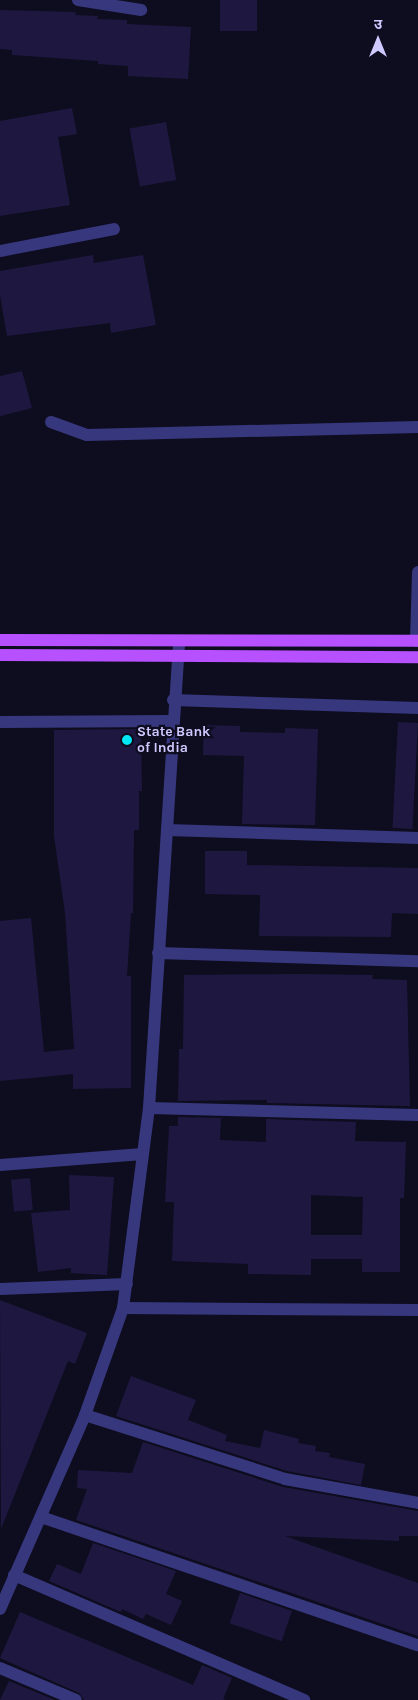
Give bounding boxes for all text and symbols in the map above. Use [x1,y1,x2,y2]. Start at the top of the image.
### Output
north arrow [353,15,403,65]
text: उ [374,16,382,33]
place label: State Bank of India [137,724,210,756]
marker: State Bank of India [121,734,133,746]

